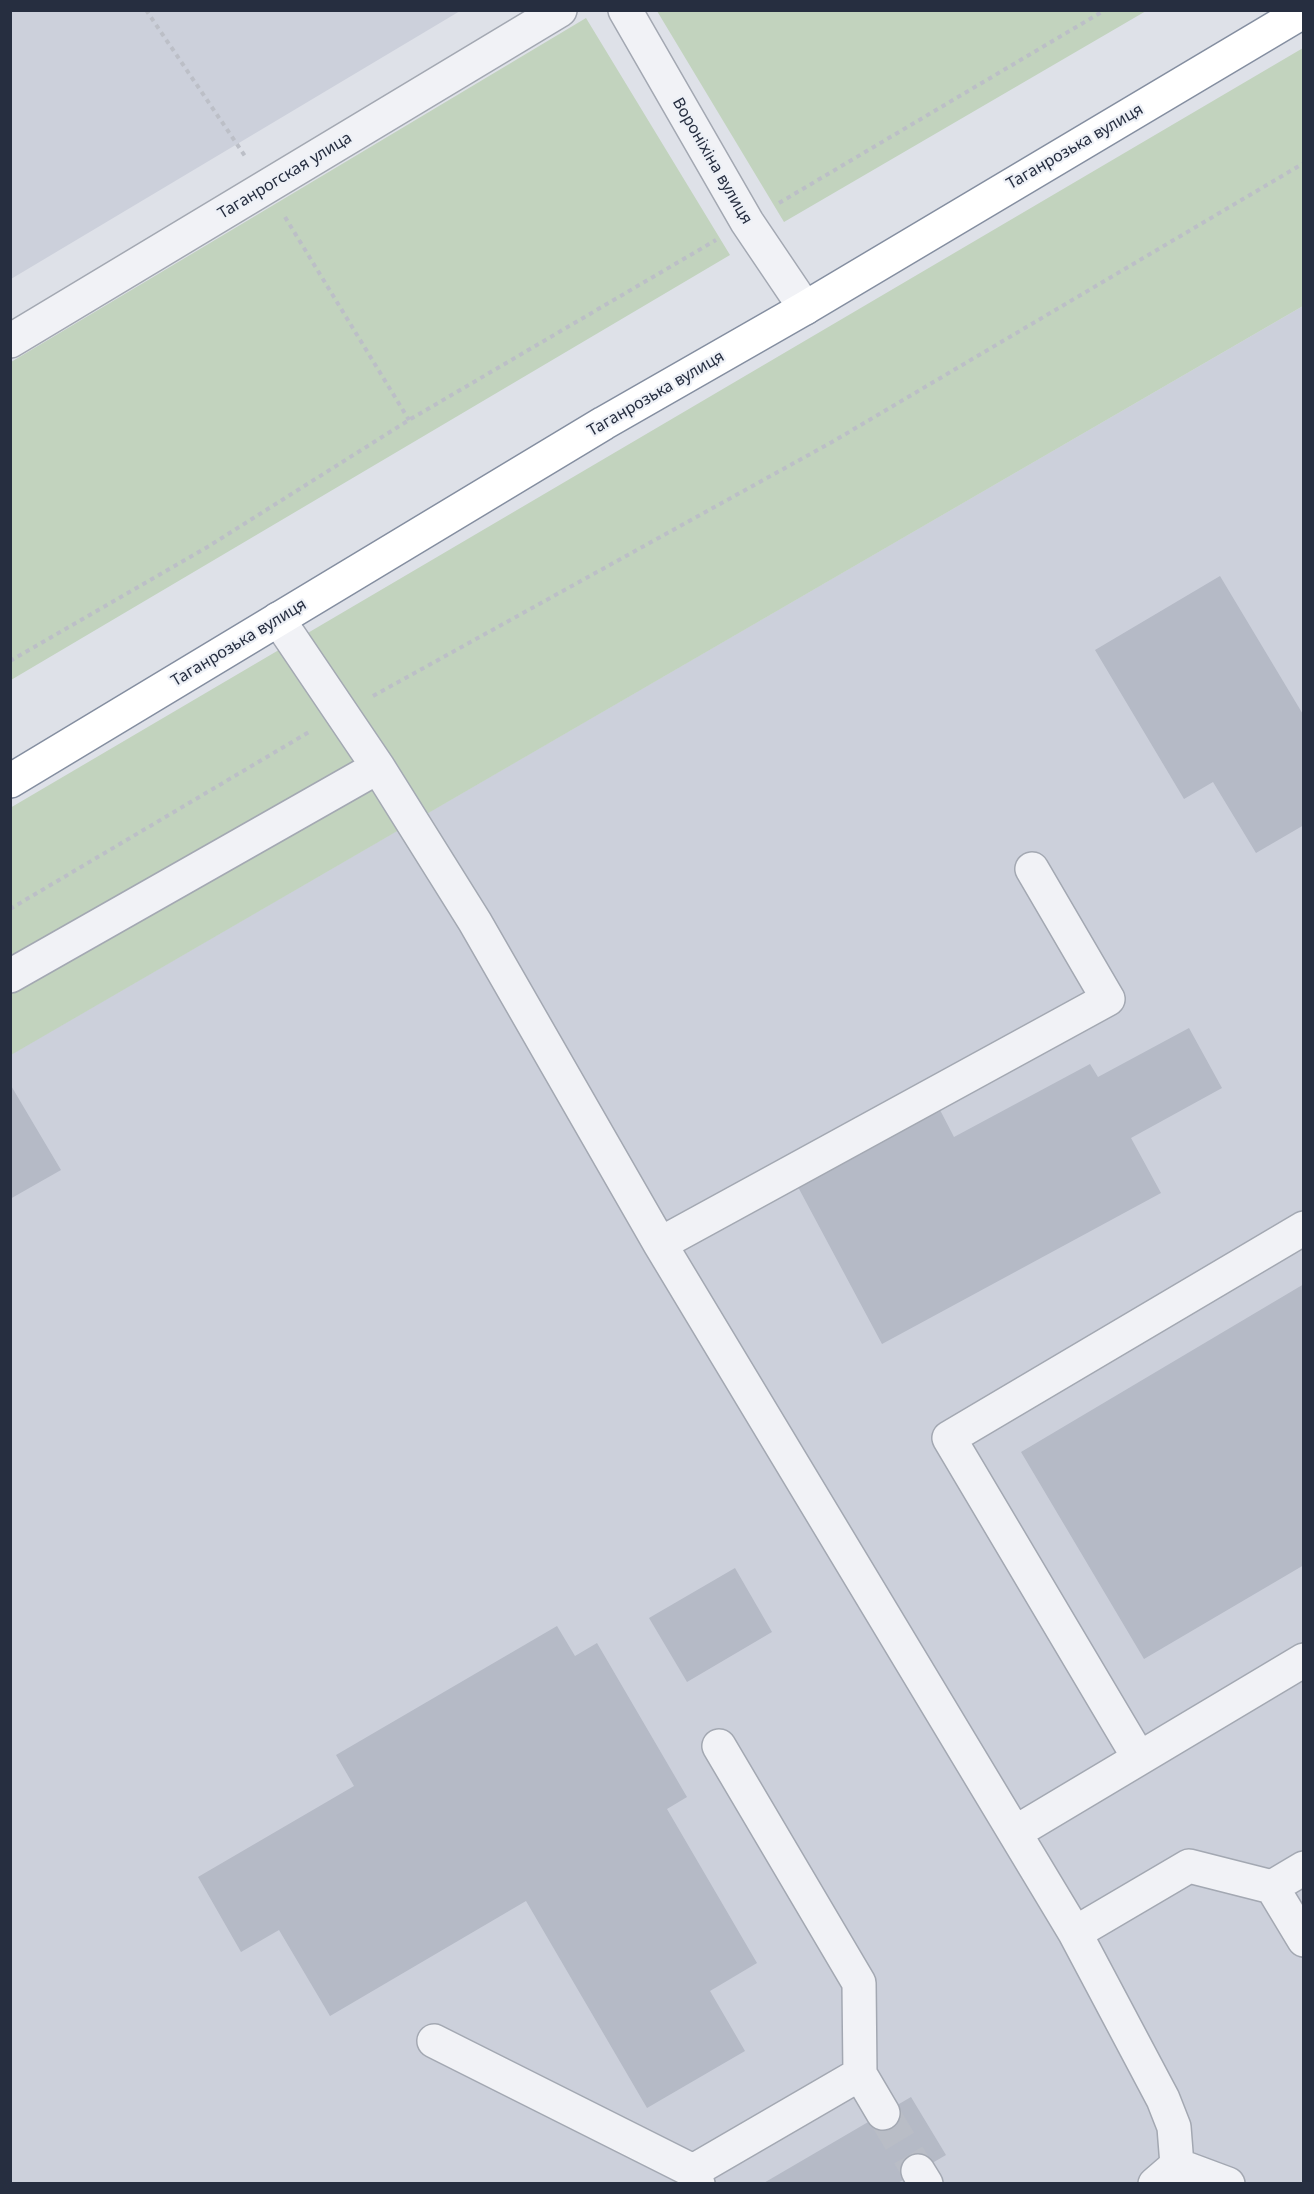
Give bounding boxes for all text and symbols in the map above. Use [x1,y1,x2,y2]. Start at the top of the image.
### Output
street label: Вороніхіна вулиця [668,94,756,228]
street label: Таганрозька вулиця [1003,100,1147,194]
street label: Таганрогская улица [215,128,355,224]
street label: Таганрозька вулиця [584,347,728,441]
street label: Таганрозька вулиця [168,595,310,691]

